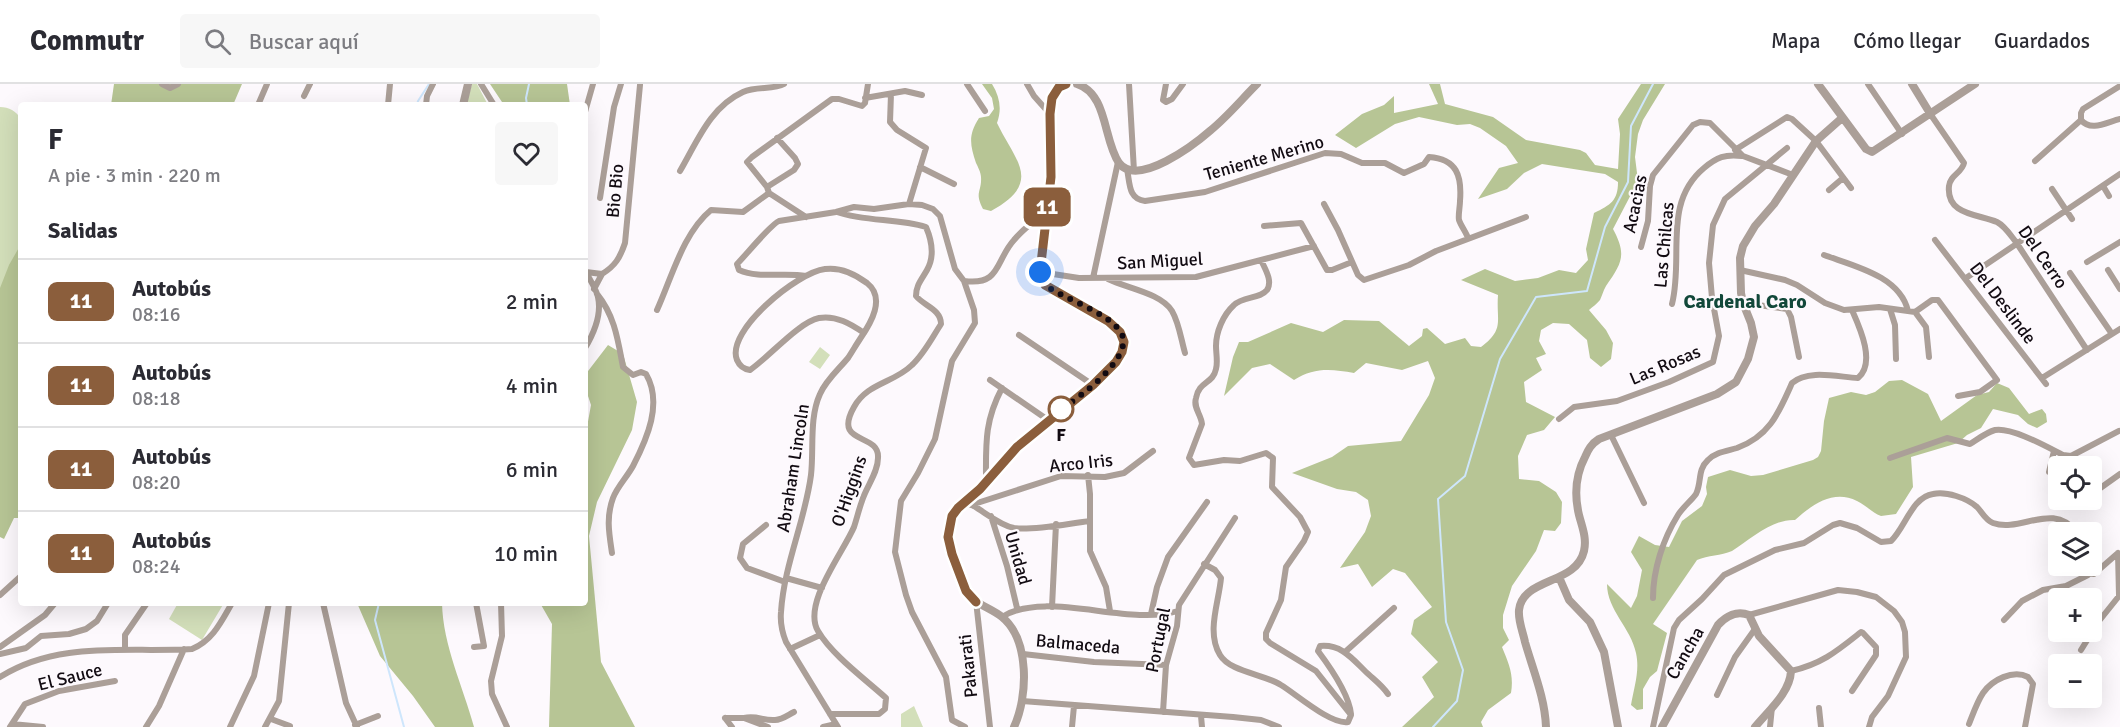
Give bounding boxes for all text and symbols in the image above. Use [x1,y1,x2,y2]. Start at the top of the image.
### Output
search box [180,14,600,68]
text: Commutr [30,24,144,58]
icon: search [201,25,234,58]
text: Buscar aquí [249,28,359,55]
text: Mapa [1771,28,1820,54]
text: Cómo llegar [1853,28,1961,54]
text: Guardados [1994,28,2090,54]
button: heart [495,122,558,185]
text: F [48,123,63,157]
street label: Teniente Merino [1202,130,1326,186]
text: A pie · 3 min · 220 m [48,163,221,188]
street label: Bio Bio [602,163,628,219]
street label: Acacias [1618,173,1652,235]
line badge: 11 [1020,188,1074,226]
text: 11 [1036,194,1058,220]
street label: Las Chilcas [1649,201,1679,289]
text: Salidas [48,217,118,244]
street label: Del Cerro [2013,221,2073,293]
street label: San Miguel [1117,248,1203,274]
your location [1025,257,1055,287]
street label: Del Deslinde [1965,258,2041,348]
text: Autobús [132,275,211,302]
text: 11 [70,288,92,314]
text: 2 min [506,288,558,315]
district label: Cardenal Caro [1683,289,1807,314]
text: 08:16 [132,302,181,327]
street label: Las Rosas [1626,340,1704,390]
text: Autobús [132,359,211,386]
text: 11 [70,372,92,398]
text: 4 min [506,372,558,399]
text: 08:18 [132,386,181,411]
marker: F [1048,396,1074,422]
street label: Abraham Lincoln [772,402,814,534]
place label: F [1056,424,1066,446]
text: Autobús [132,443,211,470]
street label: Arco Iris [1048,449,1114,477]
street label: O'Higgins [827,452,871,530]
text: 11 [70,456,92,482]
text: 6 min [506,456,558,483]
map controls [2048,456,2102,708]
button: locate [2048,456,2102,510]
text: 08:20 [132,470,181,495]
button: layers [2048,522,2102,576]
text: Autobús [132,527,211,554]
street label: Unidad [1000,529,1036,587]
text: 11 [70,540,92,566]
text: 10 min [494,540,558,567]
text: 08:24 [132,554,181,579]
button: + [2048,588,2102,642]
street label: Portugal [1141,605,1175,675]
street label: Cancha [1661,623,1709,683]
street label: Balmaceda [1035,629,1121,659]
street label: Pakarati [954,633,982,699]
button: − [2048,654,2102,708]
street label: El Sauce [35,658,105,696]

